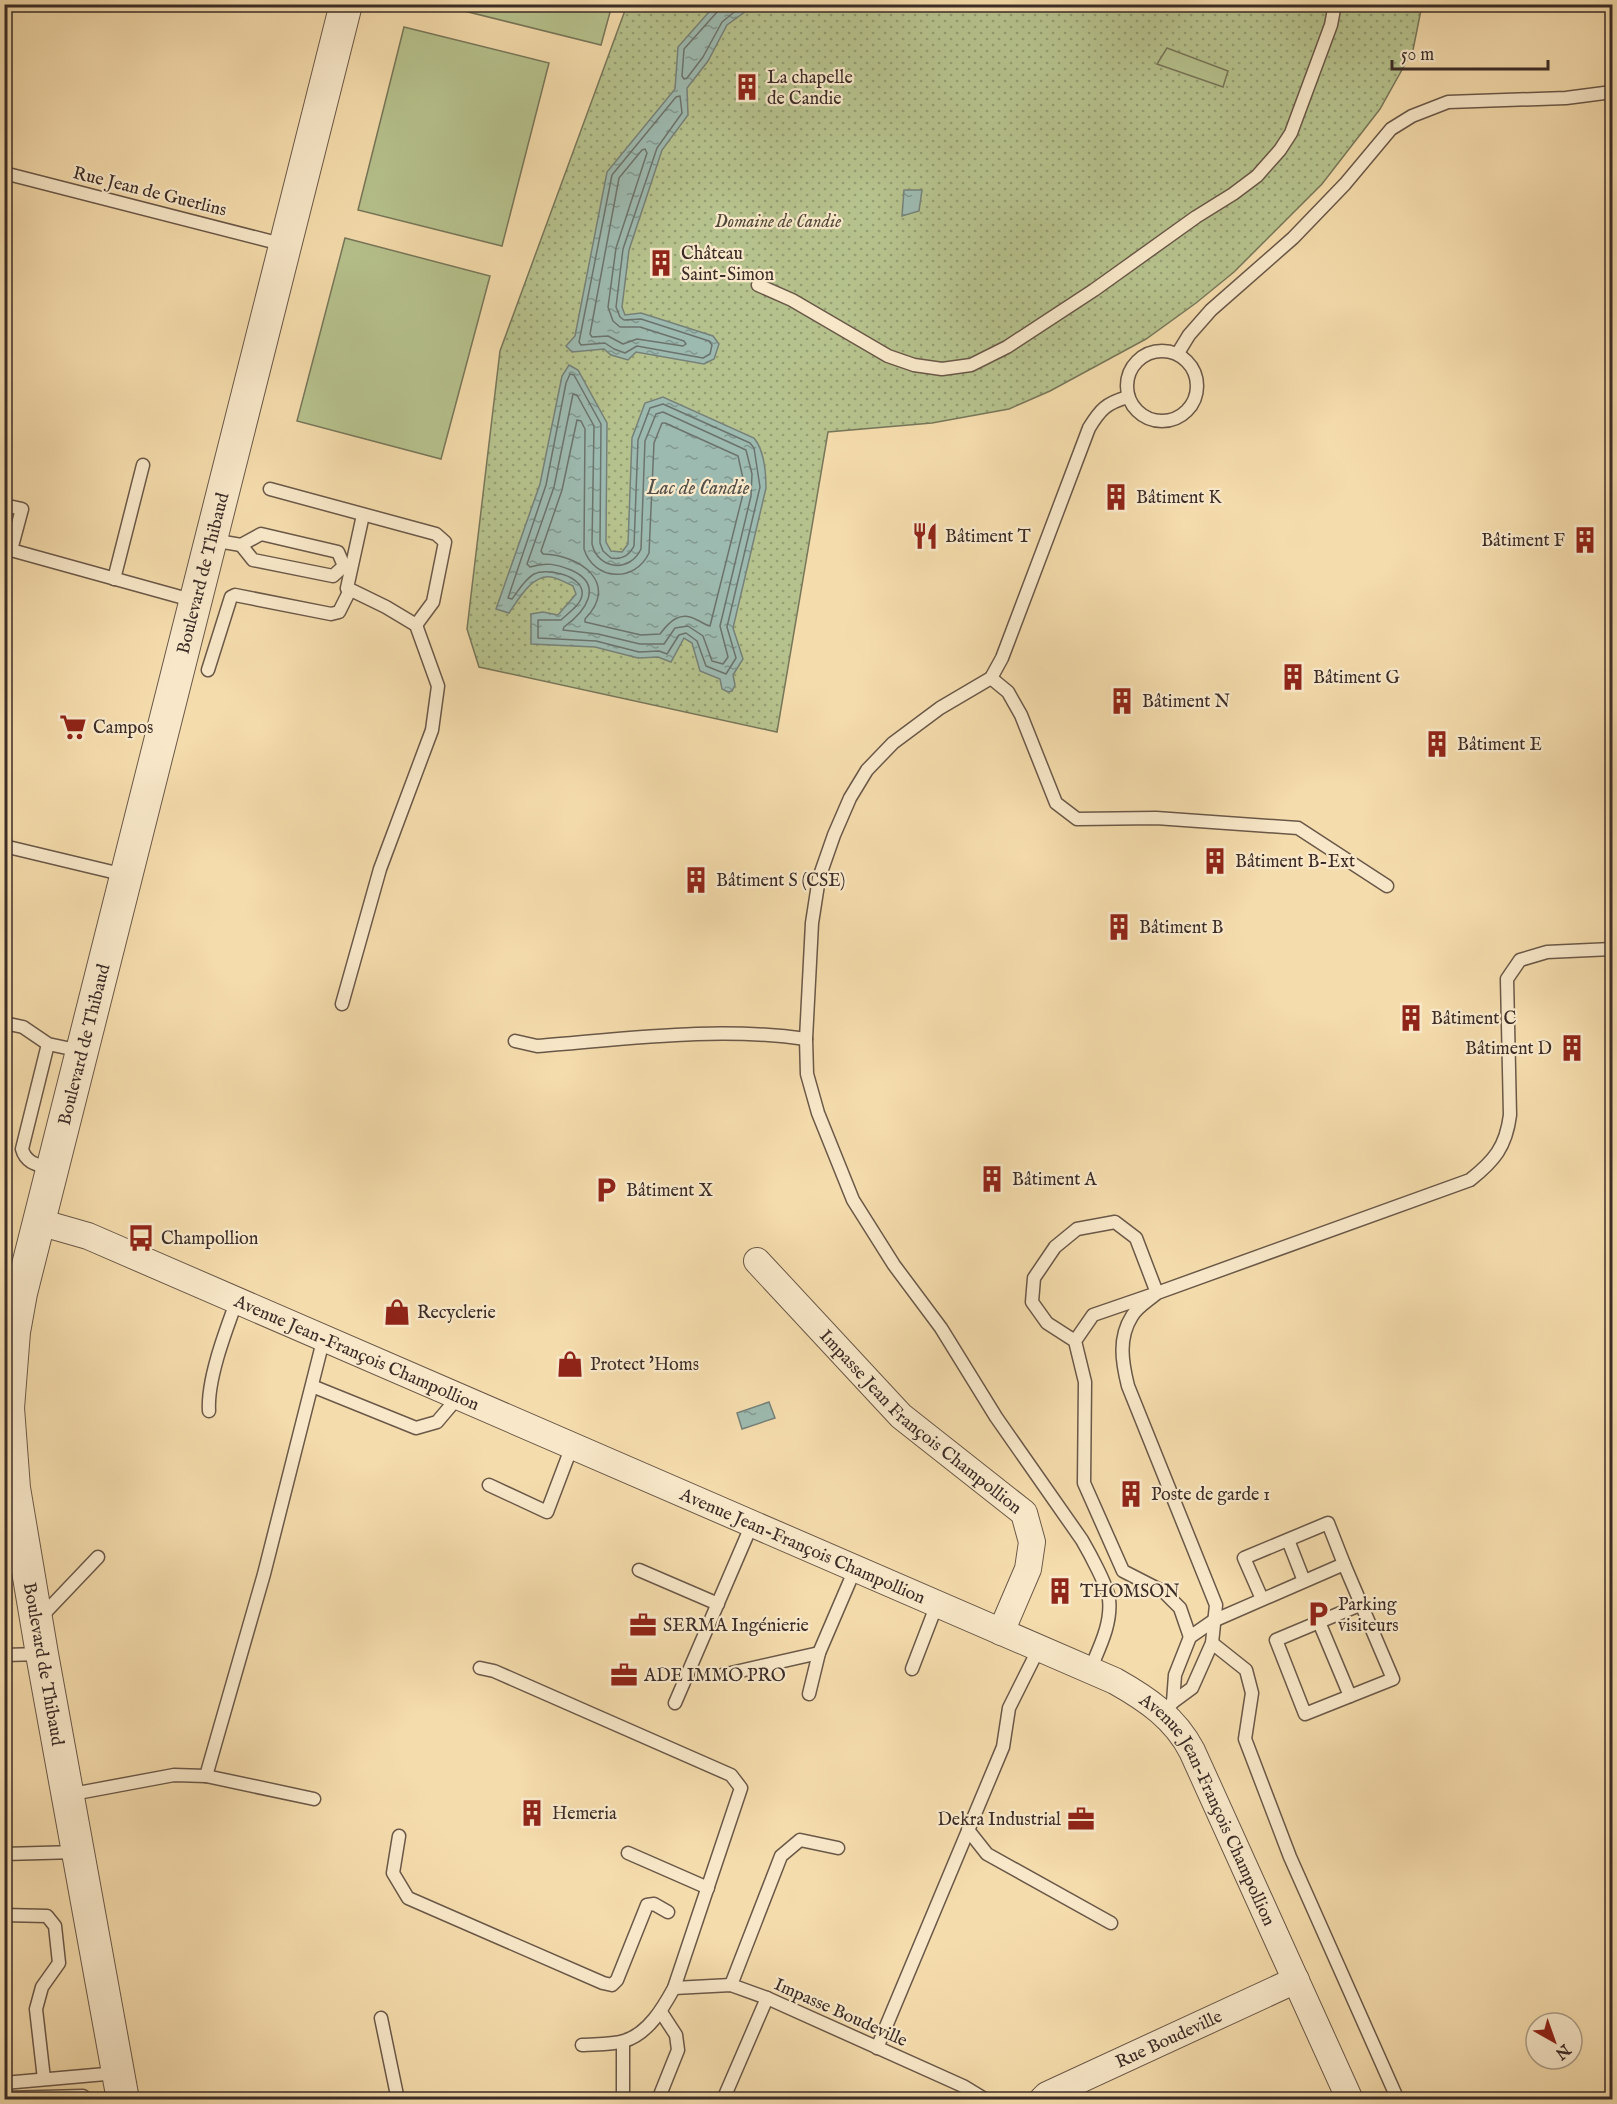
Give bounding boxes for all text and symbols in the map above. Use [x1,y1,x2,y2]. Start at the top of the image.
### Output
scale bar [1392,33,1548,71]
text: 50 m [1401,44,1434,67]
place label: La chapelle de Candie [767,67,853,111]
building icon: La chapelle de Candie [732,72,762,102]
street label: Rue Jean de Guerlins [70,162,229,223]
park label: Domaine de Candie [715,211,841,234]
place label: Château Saint-Simon [681,243,774,287]
building icon: Château Saint-Simon [646,248,676,278]
water label: Lac de Candie [646,476,750,501]
building icon: Bâtiment K [1101,482,1131,512]
place label: Bâtiment K [1136,487,1222,510]
street label: Boulevard de Thibaud [173,490,235,657]
restaurant icon: Bâtiment T [910,521,940,551]
building icon: Bâtiment F [1570,525,1600,555]
place label: Bâtiment T [945,526,1031,549]
place label: Bâtiment F [1481,530,1566,553]
building icon: Bâtiment G [1278,662,1308,692]
place label: Bâtiment G [1313,667,1400,690]
building icon: Bâtiment N [1107,686,1137,716]
place label: Bâtiment N [1142,691,1230,714]
supermarket icon: Campos [58,712,88,742]
place label: Campos [93,717,153,740]
building icon: Bâtiment E [1422,729,1452,759]
place label: Bâtiment E [1457,734,1542,757]
building icon: Bâtiment B-Ext [1200,846,1230,876]
place label: Bâtiment B-Ext [1235,851,1355,874]
building icon: Bâtiment S (CSE) [681,865,711,895]
place label: Bâtiment S (CSE) [716,870,845,893]
building icon: Bâtiment B [1104,912,1134,942]
place label: Bâtiment B [1139,917,1223,940]
street label: Boulevard de Thibaud [54,961,117,1128]
building icon: Bâtiment C [1396,1003,1426,1033]
place label: Bâtiment C [1431,1008,1516,1031]
building icon: Bâtiment D [1557,1033,1587,1063]
place label: Bâtiment D [1465,1038,1552,1061]
building icon: Bâtiment A [977,1164,1007,1194]
place label: Bâtiment A [1012,1169,1097,1192]
parking icon: Bâtiment X [591,1175,621,1205]
place label: Bâtiment X [626,1180,713,1203]
bus stop icon: Champollion [126,1223,156,1253]
place label: Champollion [161,1228,259,1251]
street label: Avenue Jean-François Champollion [229,1290,483,1417]
shop icon: Recyclerie [382,1297,412,1327]
place label: Recyclerie [417,1302,496,1325]
street label: Impasse Jean François Champollion [814,1325,1026,1520]
shop icon: Protect 'Homs [555,1349,585,1379]
place label: Protect 'Homs [590,1354,699,1377]
building icon: Poste de garde 1 [1116,1479,1146,1509]
street label: Avenue Jean-François Champollion [675,1483,929,1610]
place label: Poste de garde 1 [1151,1484,1270,1507]
building icon: THOMSON [1045,1576,1075,1606]
street label: Boulevard de Thibaud [17,1581,68,1748]
place label: THOMSON [1080,1581,1180,1604]
place label: Parking visiteurs [1338,1594,1399,1638]
parking icon: Parking visiteurs [1303,1599,1333,1629]
office icon: SERMA Ingénierie [628,1610,658,1640]
place label: SERMA Ingénierie [663,1615,809,1638]
office icon: ADE IMMO PRO [609,1660,639,1690]
place label: ADE IMMO PRO [643,1665,786,1688]
street label: Avenue Jean-François Champollion [1133,1689,1280,1930]
building icon: Hemeria [517,1798,547,1828]
place label: Hemeria [552,1803,617,1826]
office icon: Dekra Industrial [1066,1804,1096,1834]
place label: Dekra Industrial [937,1809,1061,1832]
street label: Impasse Boudeville [770,1974,911,2053]
street label: Rue Boudeville [1112,2006,1226,2075]
north arrow [1524,2011,1584,2071]
text: N [1551,2038,1575,2063]

